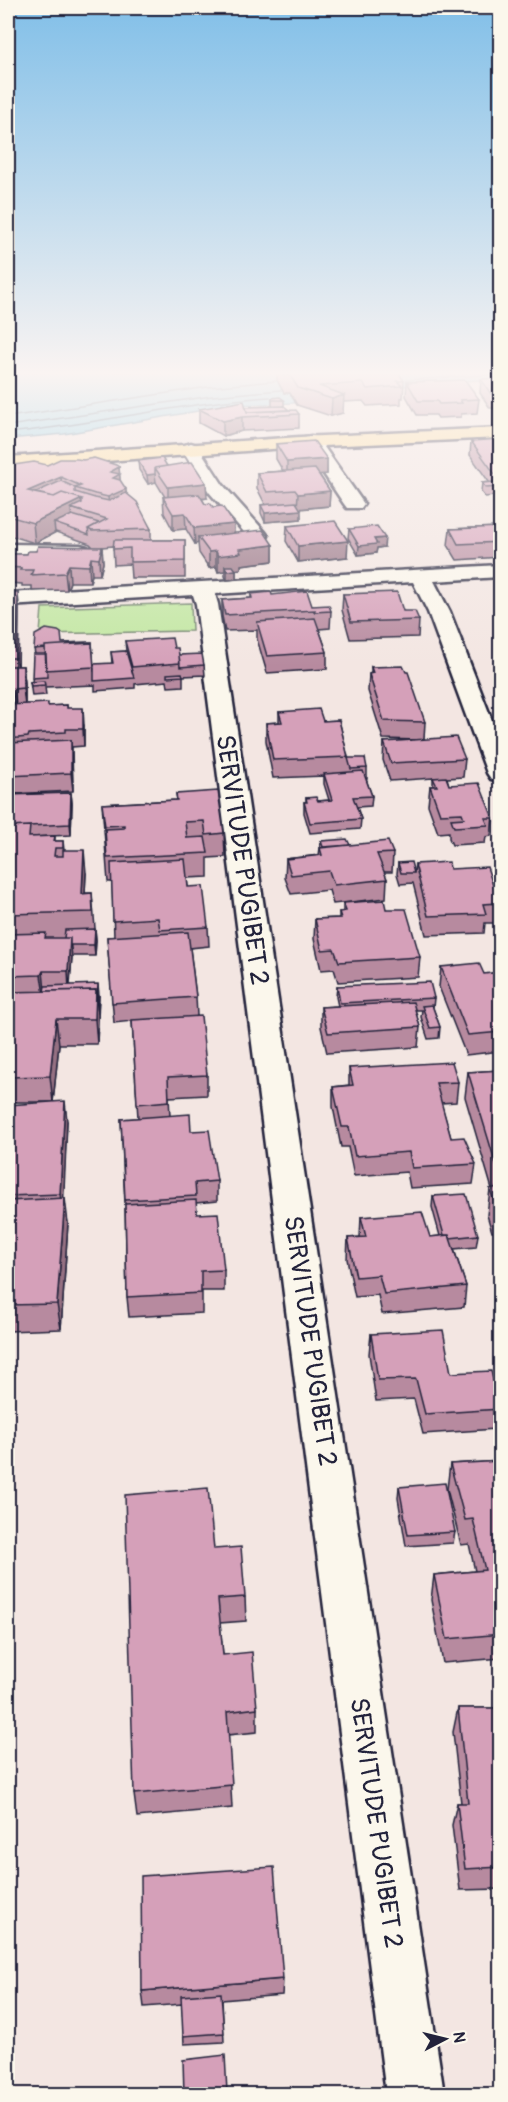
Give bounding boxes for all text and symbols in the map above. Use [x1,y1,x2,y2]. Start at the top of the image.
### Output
street label: SERVITUDE PUGIBET 2 [209,733,275,987]
street label: SERVITUDE PUGIBET 2 [277,1214,343,1468]
street label: SERVITUDE PUGIBET 2 [343,1696,409,1950]
north arrow [415,2009,475,2069]
text: N [448,2031,470,2044]

